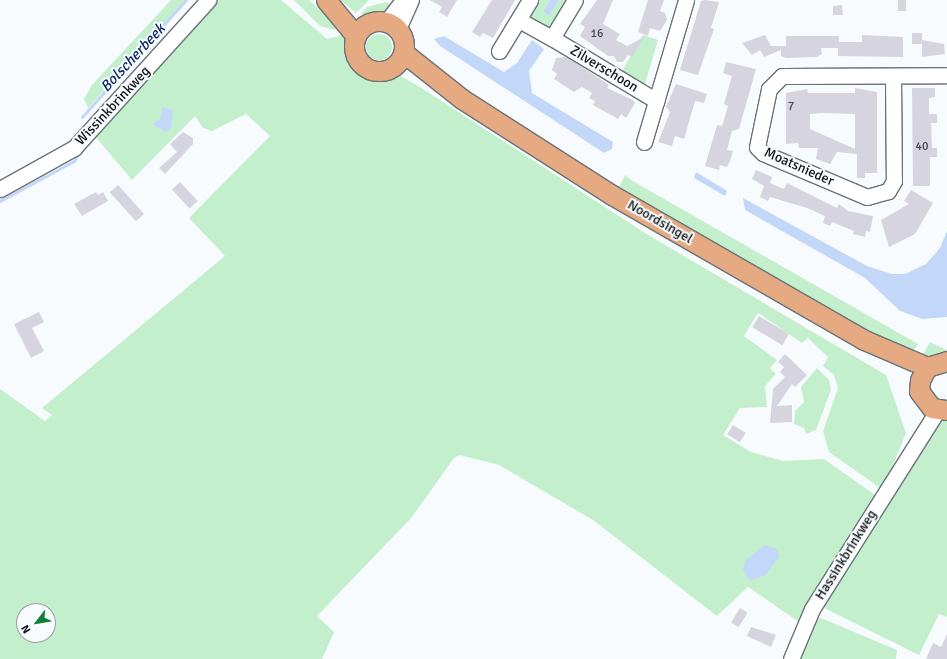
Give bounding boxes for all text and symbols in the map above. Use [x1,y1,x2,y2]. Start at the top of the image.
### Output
water label: Bolscherbeek [97,20,169,96]
house number: 16 [591,27,603,41]
street label: Zilverschoon [567,42,641,96]
street label: Wissinkbrinkweg [72,63,154,149]
house number: 7 [788,100,794,114]
house number: 40 [916,140,928,154]
street label: Moatsnieder [762,144,836,190]
street label: Noordsingel [624,197,696,247]
street label: Hassinkbrinkweg [812,507,880,603]
north arrow [16,603,56,643]
text: N [19,622,34,636]

